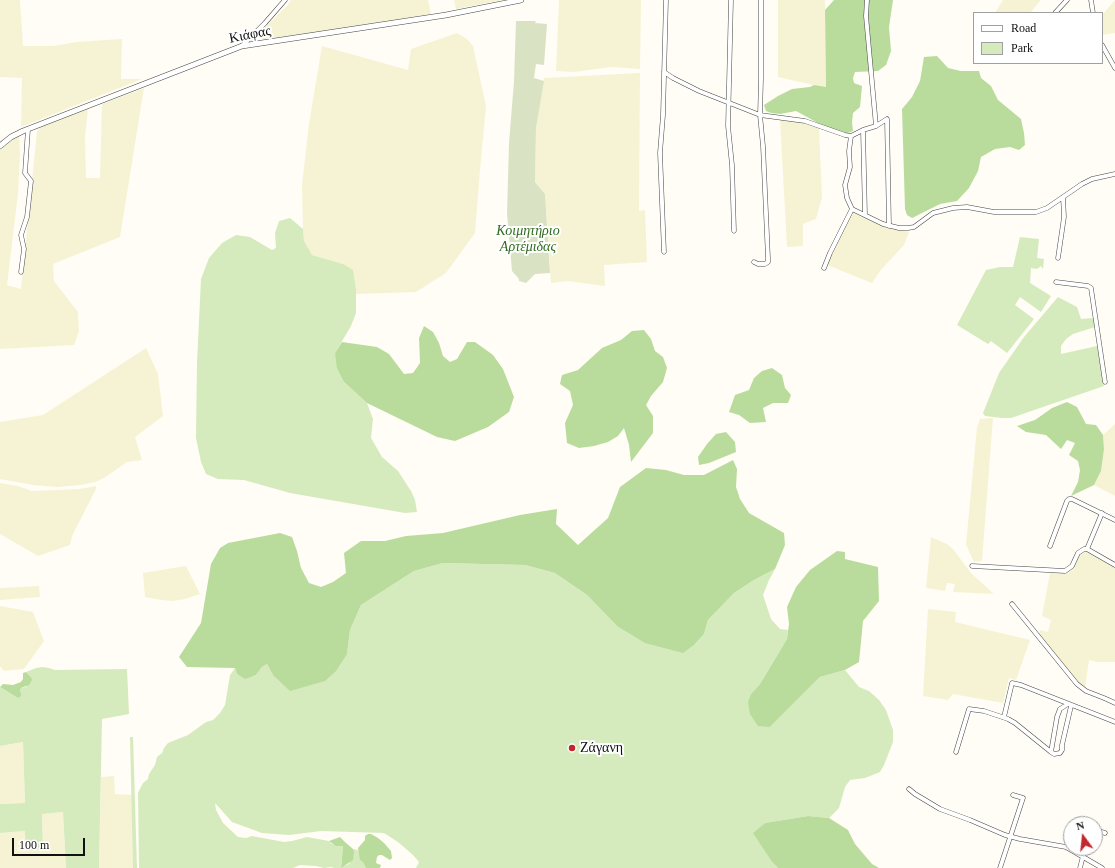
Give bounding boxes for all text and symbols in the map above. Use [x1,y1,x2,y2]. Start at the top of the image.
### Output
legend [973,12,1103,64]
text: Road [1011,21,1036,35]
street label: Κιάφας [228,23,272,47]
text: Park [1011,41,1033,55]
park label: Κοιμητήριο Αρτέμιδας [496,223,560,256]
place label: Ζάγανη [580,740,623,756]
marker: Ζάγανη [567,743,577,753]
north arrow [1063,816,1103,856]
text: N [1075,819,1086,832]
scale bar [14,830,87,856]
text: 100 m [19,838,49,852]

